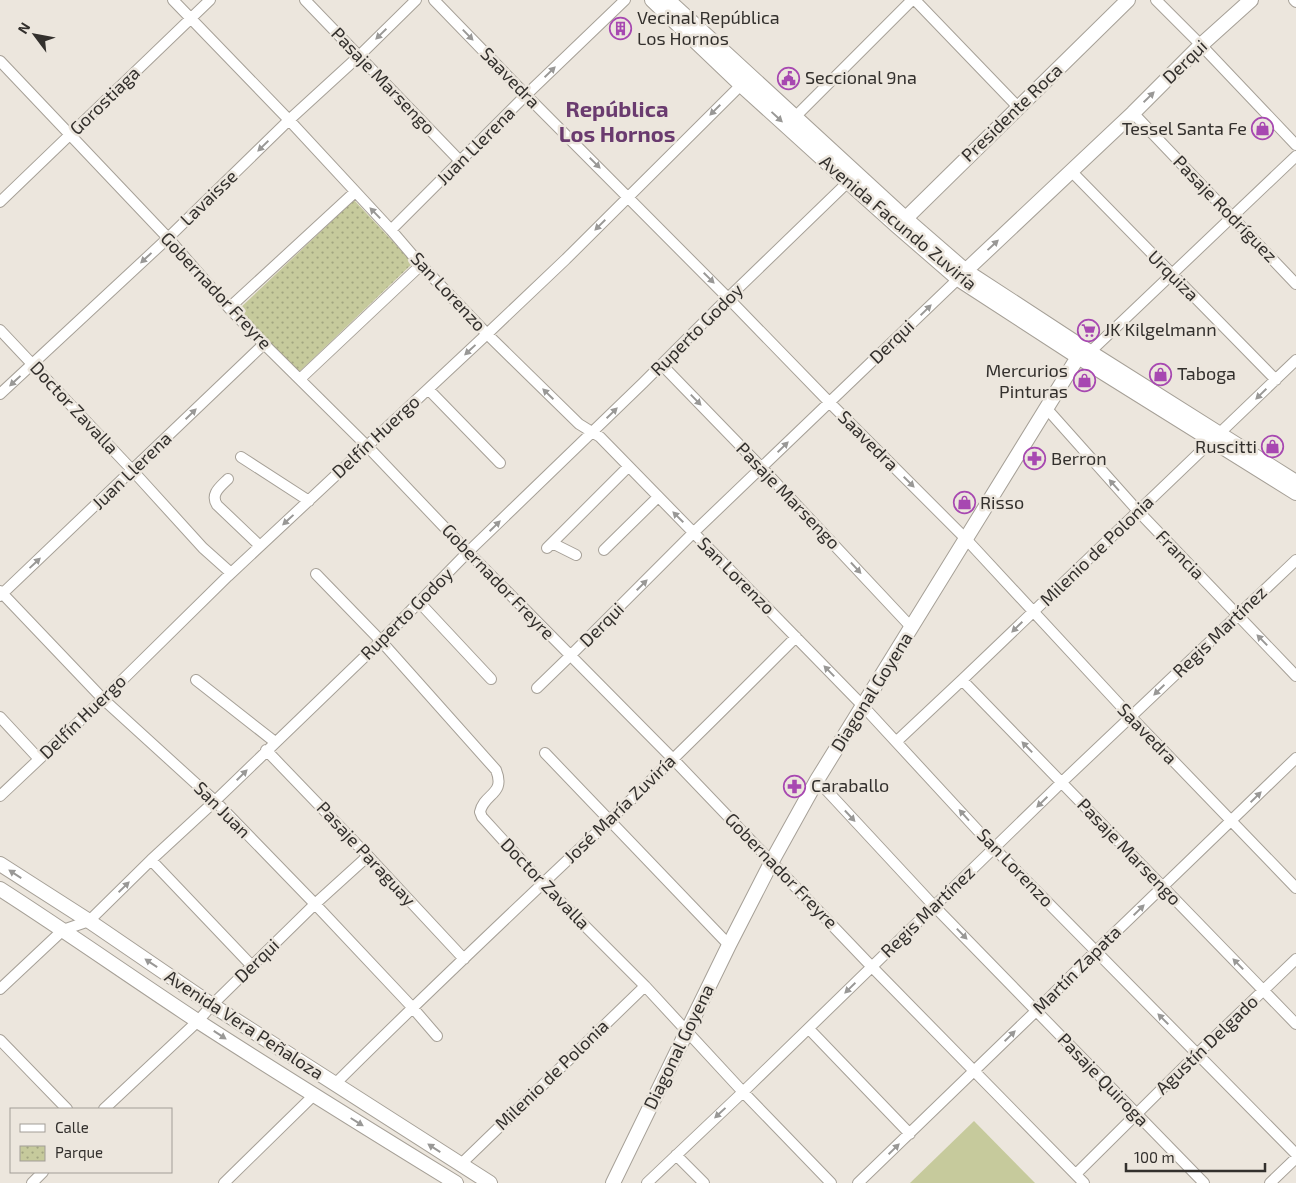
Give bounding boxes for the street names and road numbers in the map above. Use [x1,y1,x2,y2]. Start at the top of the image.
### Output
street label: Pasaje Marsengo [327,22,440,138]
street label: Derqui [1157,35,1211,88]
street label: Saavedra [476,42,545,112]
street label: Presidente Roca [956,59,1066,166]
street label: Gorostiaga [65,61,144,139]
street label: Juan Llerena [431,101,519,189]
street label: Avenida Facundo Zuviría [816,150,982,294]
street label: Pasaje Rodríguez [1169,150,1282,266]
street label: Lavaisse [175,165,241,230]
street label: Gobernador Freyre [157,227,277,354]
street label: Urquiza [1144,245,1204,305]
street label: San Lorenzo [406,247,491,336]
street label: Ruperto Godoy [646,278,747,380]
street label: Derqui [864,315,918,368]
street label: Doctor Zavalla [26,356,123,458]
street label: Delfín Huergo [327,390,424,483]
street label: Saavedra [834,406,903,475]
street label: Juan Llerena [87,427,176,514]
street label: Pasaje Marsengo [732,437,845,553]
street label: Milenio de Polonia [1035,490,1158,610]
street label: Gobernador Freyre [438,519,560,644]
street label: Francia [1152,525,1210,584]
street label: San Lorenzo [693,532,780,619]
street label: Ruperto Godoy [356,562,457,664]
street label: Regis Martínez [1168,581,1271,682]
street label: Derqui [575,598,628,651]
street label: Diagonal Goyena [826,628,917,755]
street label: Delfín Huergo [34,669,130,763]
street label: Saavedra [1113,698,1182,768]
street label: José María Zuviría [559,749,680,867]
street label: San Juan [190,776,256,842]
street label: Pasaje Marsengo [1073,793,1186,909]
street label: Pasaje Paraguay [313,796,421,910]
street label: Gobernador Freyre [721,808,843,933]
street label: San Lorenzo [973,824,1059,911]
street label: Doctor Zavalla [497,833,595,934]
street label: Regis Martínez [876,861,979,962]
street label: Martín Zapata [1028,921,1125,1018]
street label: Derqui [229,934,283,987]
street label: Avenida Vera Peñaloza [161,965,328,1084]
street label: Diagonal Goyena [638,980,718,1113]
street label: Agustín Delgado [1151,990,1262,1099]
street label: Milenio de Polonia [490,1014,613,1134]
street label: Pasaje Quiroga [1054,1028,1154,1131]

